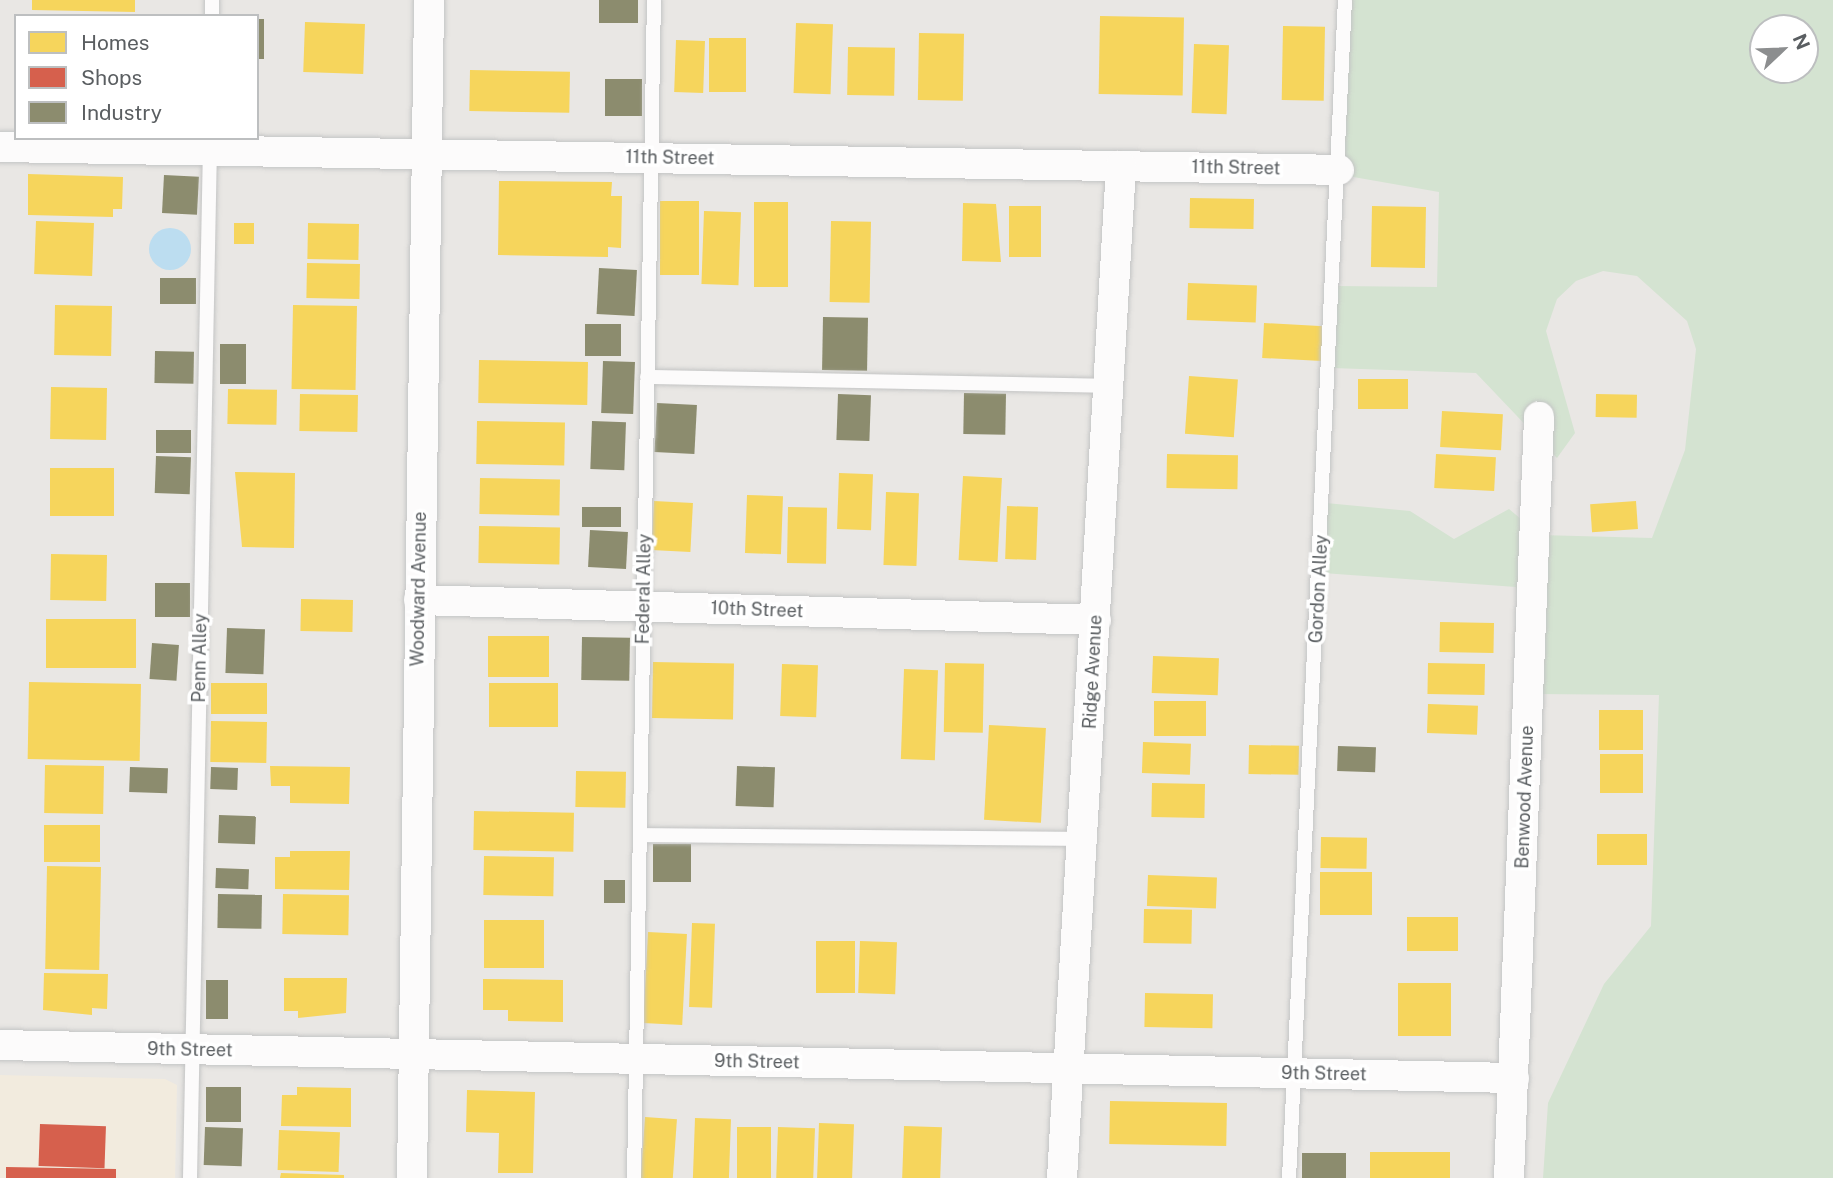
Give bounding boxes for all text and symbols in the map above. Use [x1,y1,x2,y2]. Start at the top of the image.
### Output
legend [14,14,259,140]
north arrow [1749,14,1819,84]
text: Homes [81,30,149,55]
text: N [1788,30,1815,53]
text: Shops [81,65,142,90]
text: Industry [81,100,162,125]
street label: 11th Street [625,146,715,170]
street label: 11th Street [1191,156,1281,180]
street label: Woodward Avenue [407,511,431,667]
street label: Federal Alley [632,533,656,645]
street label: Gordon Alley [1305,534,1333,644]
street label: 10th Street [710,598,804,622]
street label: Penn Alley [188,613,212,703]
street label: Ridge Avenue [1079,614,1107,730]
street label: Benwood Avenue [1512,725,1538,869]
street label: 9th Street [147,1038,233,1062]
street label: 9th Street [714,1050,800,1074]
street label: 9th Street [1281,1062,1367,1086]

